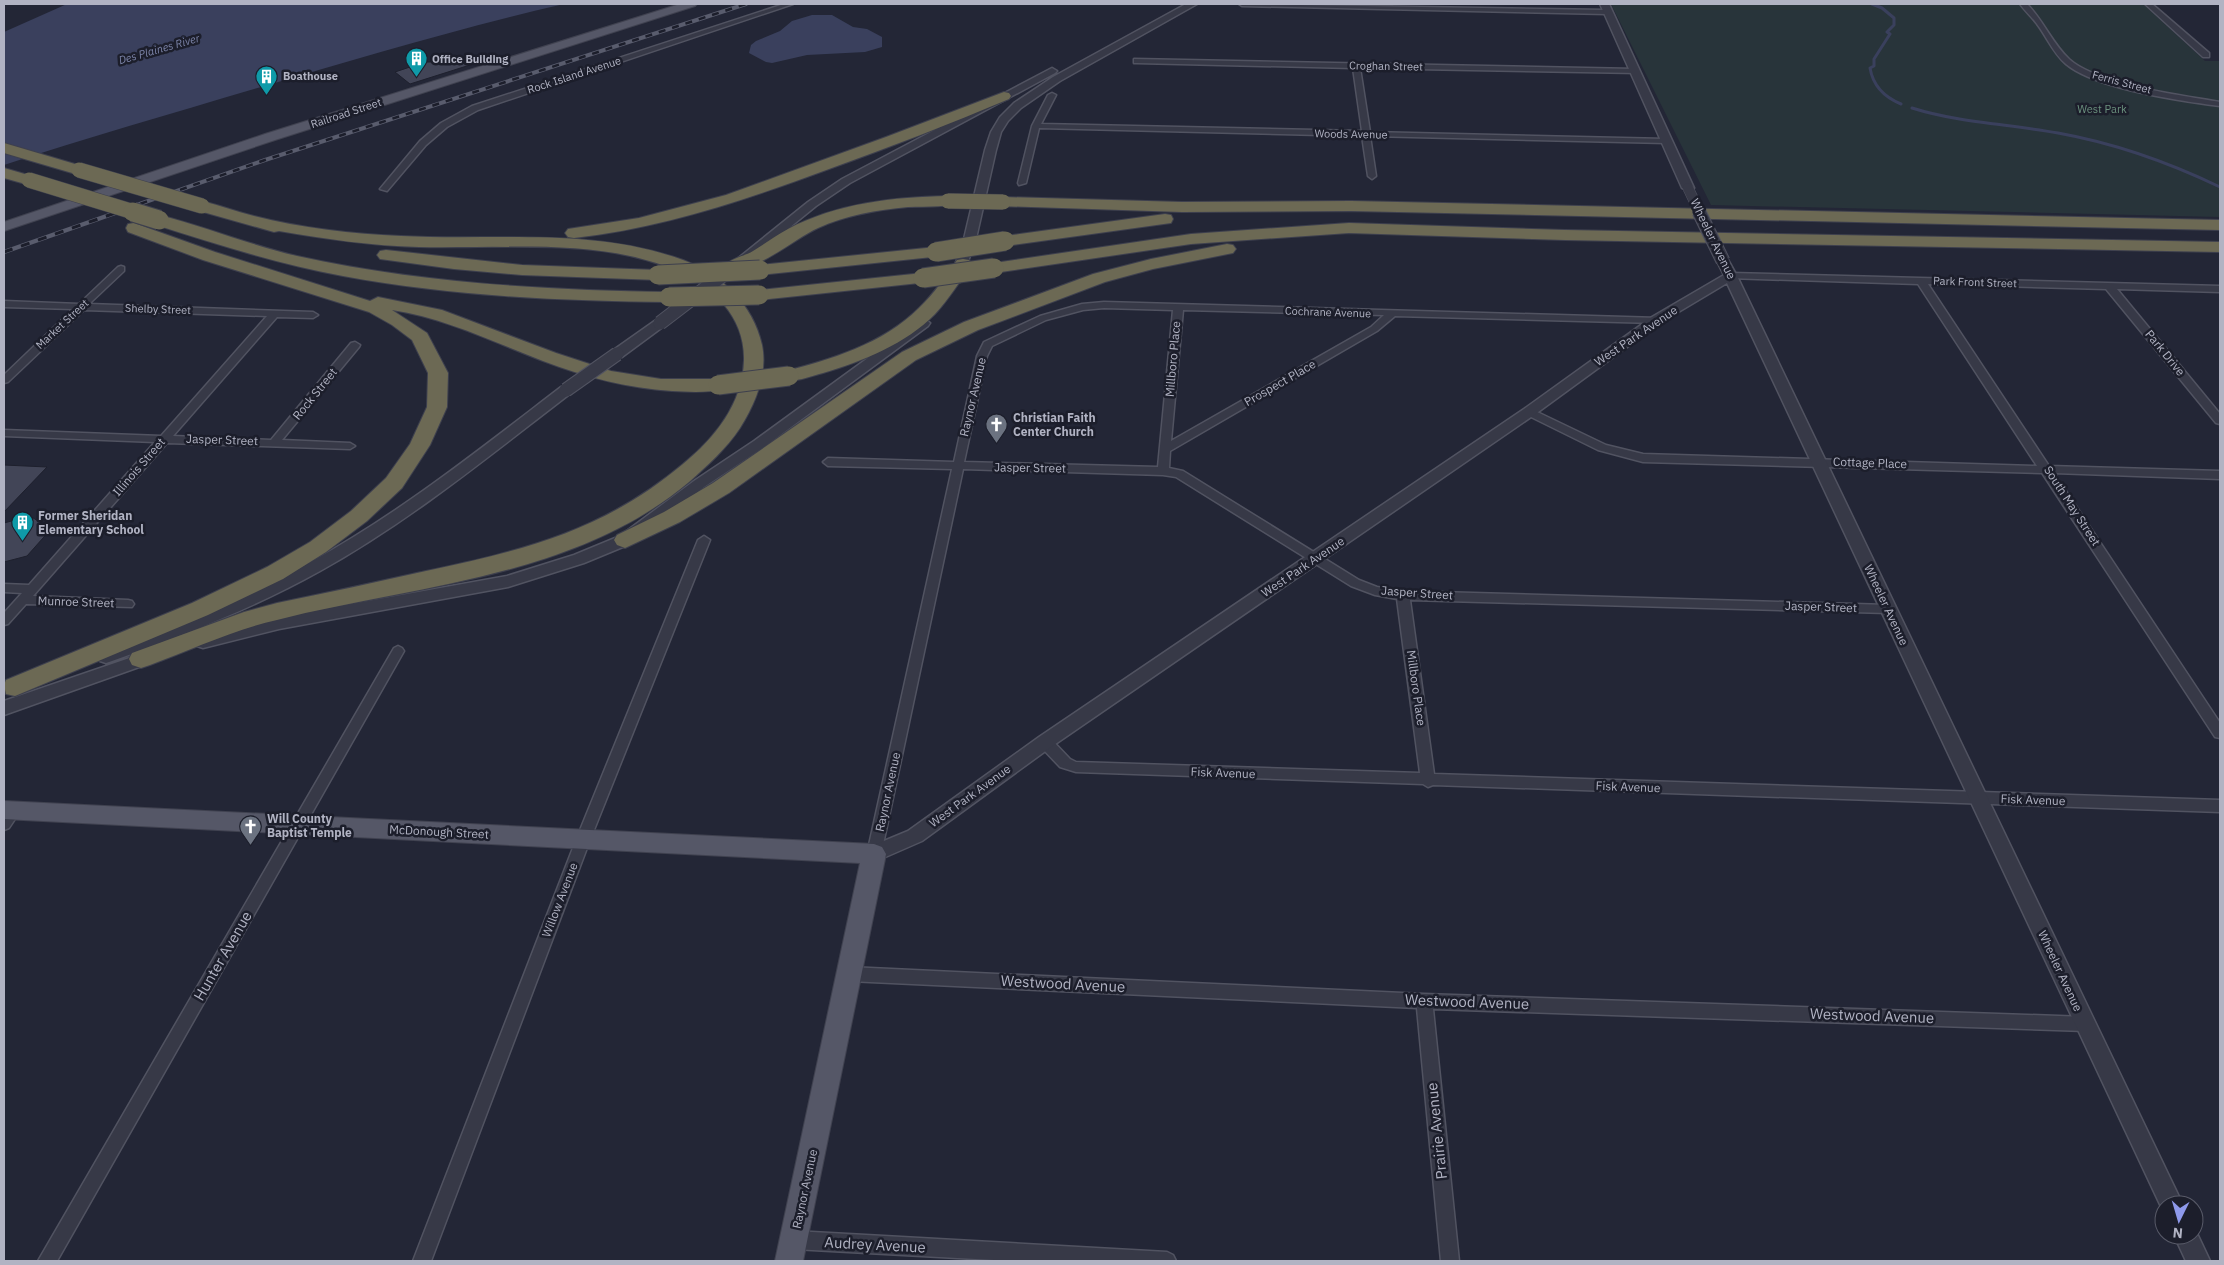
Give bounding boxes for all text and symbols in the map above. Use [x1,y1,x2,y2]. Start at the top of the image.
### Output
water label: Des Plaines River [117,30,202,67]
building icon: Office Building [404,47,428,78]
place label: Office Building [432,52,509,66]
street label: Rock Island Avenue [525,53,623,97]
street label: Croghan Street [1349,58,1423,74]
building icon: Boathouse [255,64,279,95]
street label: Ferris Street [2091,67,2153,97]
place label: Boathouse [283,69,338,83]
street label: Railroad Street [309,95,383,131]
park label: West Park [2077,102,2127,116]
street label: Woods Avenue [1314,126,1388,142]
street label: Wheeler Avenue [1687,196,1740,282]
street label: Park Front Street [1933,274,2017,290]
street label: Market Street [33,296,91,352]
street label: Shelby Street [125,301,191,317]
street label: West Park Avenue [1591,302,1681,369]
street label: Cochrane Avenue [1285,303,1371,321]
street label: Millboro Place [1162,320,1183,398]
street label: Park Drive [2142,327,2189,379]
street label: Raynor Avenue [956,355,989,438]
street label: Prospect Place [1241,356,1319,409]
street label: Rock Street [289,365,340,423]
place label: Christian Faith Center Church [1013,410,1096,439]
church icon: Christian Faith Center Church [985,413,1009,444]
street label: Jasper Street [186,431,258,448]
street label: Illinois Street [109,434,168,499]
street label: Cottage Place [1833,454,1908,471]
street label: Jasper Street [994,459,1066,476]
street label: South May Street [2041,463,2104,548]
place label: Former Sheridan Elementary School [38,508,144,537]
building icon: Former Sheridan Elementary School [10,511,34,542]
street label: West Park Avenue [1258,533,1348,600]
street label: Wheeler Avenue [1861,562,1912,648]
street label: Jasper Street [1381,583,1454,602]
street label: Munroe Street [37,593,115,610]
street label: Jasper Street [1785,598,1857,615]
street label: Millboro Place [1404,649,1429,727]
street label: Raynor Avenue [872,750,903,833]
street label: West Park Avenue [926,761,1014,830]
street label: Fisk Avenue [1190,764,1256,781]
street label: Fisk Avenue [1595,778,1661,795]
street label: Fisk Avenue [2000,791,2066,808]
place label: Will County Baptist Temple [267,811,352,840]
church icon: Will County Baptist Temple [239,814,263,845]
street label: McDonough Street [389,821,489,842]
street label: Willow Avenue [538,860,581,939]
street label: Hunter Avenue [189,908,256,1004]
street label: Wheeler Avenue [2035,928,2086,1014]
street label: Westwood Avenue [1000,971,1126,996]
street label: Westwood Avenue [1405,990,1530,1013]
street label: Westwood Avenue [1810,1004,1935,1027]
street label: Prairie Avenue [1422,1082,1451,1180]
street label: Raynor Avenue [789,1147,820,1230]
north arrow [2154,1195,2204,1245]
text: N [2172,1224,2184,1242]
street label: Audrey Avenue [824,1232,926,1257]

